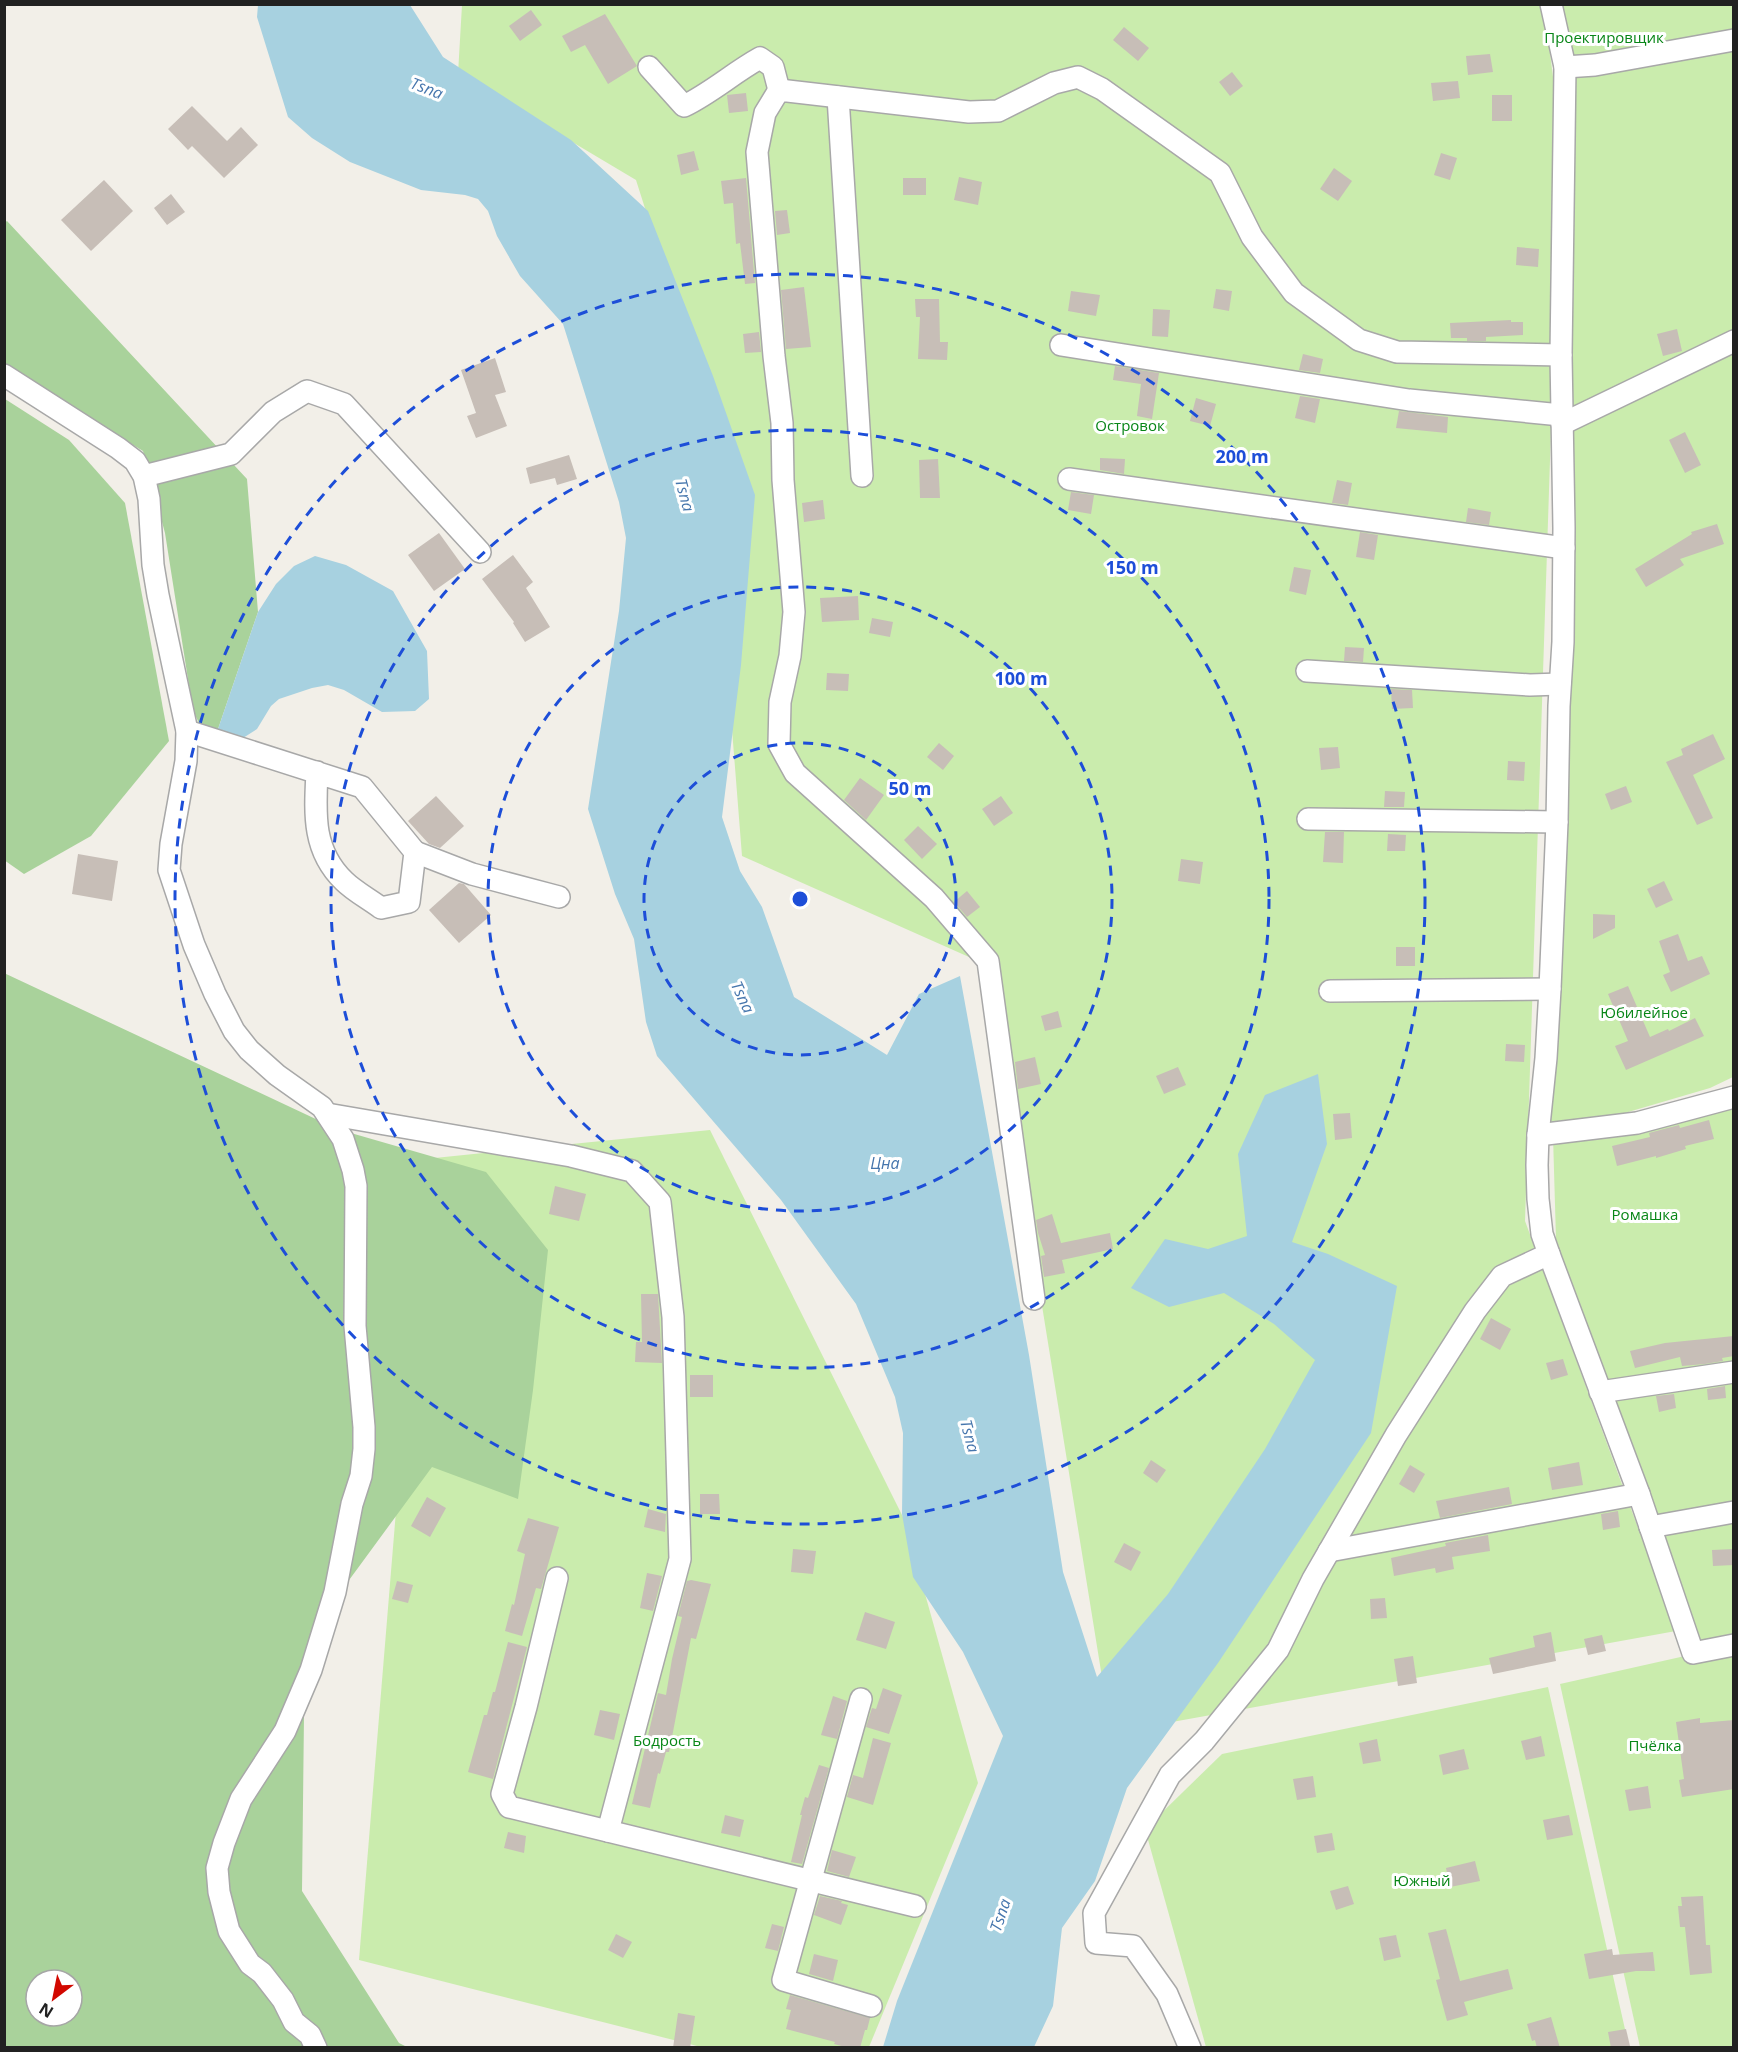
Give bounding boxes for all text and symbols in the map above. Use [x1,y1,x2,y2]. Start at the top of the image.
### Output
park label: Проектировщик [1544,27,1664,47]
water label: Tsna [408,72,446,104]
park label: Островок [1095,415,1165,435]
text: 200 m [1215,444,1269,468]
water label: Tsna [670,476,700,514]
text: 150 m [1105,555,1159,579]
text: 100 m [994,666,1048,690]
text: 50 m [889,776,931,800]
centre of rings [790,889,810,909]
water label: Tsna [726,977,760,1017]
park label: Юбилейное [1600,1002,1688,1022]
water label: Цна [870,1152,900,1174]
park label: Ромашка [1612,1204,1678,1224]
water label: Tsna [955,1417,985,1455]
park label: Бодрость [633,1730,701,1750]
park label: Пчёлка [1628,1735,1682,1755]
park label: Южный [1393,1870,1451,1890]
water label: Tsna [984,1896,1016,1934]
north arrow [24,1968,84,2028]
text: N [35,1998,57,2023]

